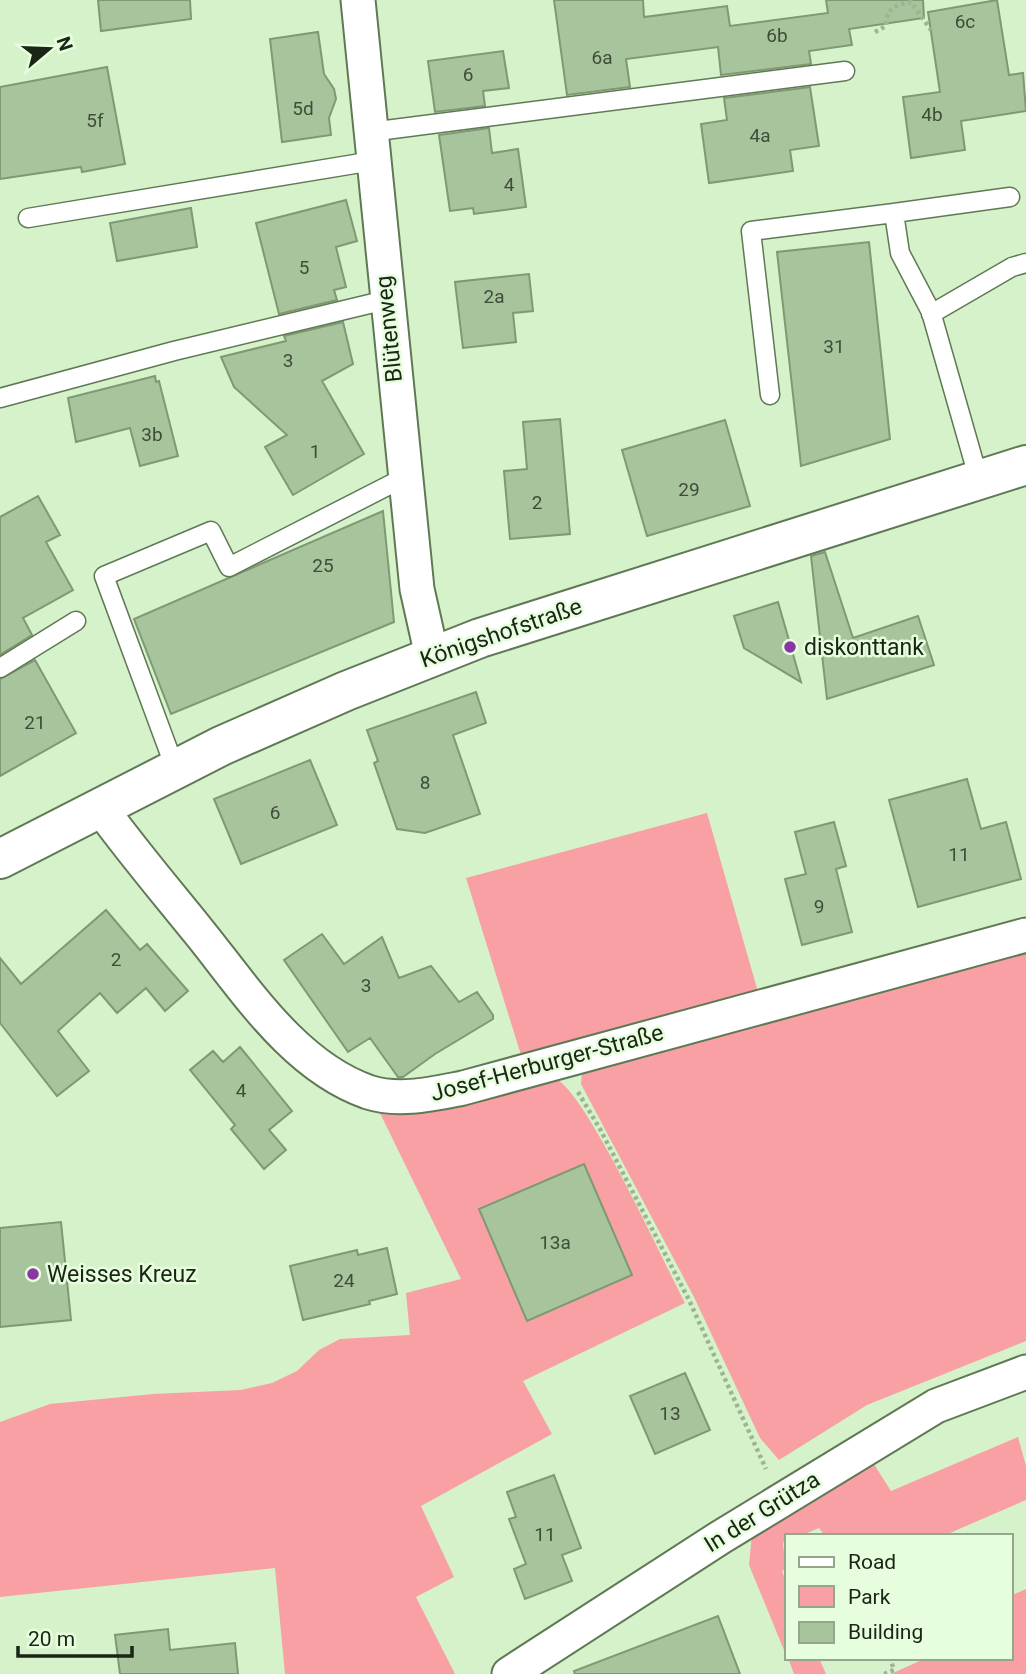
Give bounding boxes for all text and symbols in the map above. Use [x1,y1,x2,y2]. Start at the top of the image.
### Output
house number: 6c [955,10,975,33]
north arrow [14,14,84,84]
house number: 6b [766,24,788,47]
text: N [52,34,78,54]
house number: 6a [591,46,613,69]
house number: 6 [463,63,473,86]
house number: 5d [292,97,314,120]
house number: 4b [921,103,943,126]
house number: 5f [86,109,104,132]
house number: 4a [749,124,771,147]
house number: 4 [504,173,515,196]
house number: 5 [299,256,309,279]
street label: Blütenweg [370,274,408,384]
house number: 2a [483,285,505,308]
house number: 31 [823,335,845,358]
house number: 3 [283,349,293,372]
house number: 3b [141,423,163,446]
house number: 1 [310,440,320,463]
house number: 29 [678,478,700,501]
house number: 2 [532,491,542,514]
house number: 25 [312,554,334,577]
street label: Königshofstraße [417,593,585,673]
place label: diskonttank [804,634,924,661]
marker: diskonttank [782,639,798,655]
house number: 21 [24,711,46,734]
house number: 8 [420,771,430,794]
house number: 6 [270,801,280,824]
house number: 11 [948,843,970,866]
house number: 9 [814,895,824,918]
house number: 2 [111,948,121,971]
house number: 3 [361,974,371,997]
street label: Josef-Herburger-Straße [428,1019,666,1107]
house number: 4 [236,1079,247,1102]
house number: 13a [539,1231,571,1254]
place label: Weisses Kreuz [47,1261,197,1288]
marker: Weisses Kreuz [25,1266,41,1282]
house number: 24 [333,1269,355,1292]
house number: 13 [659,1402,681,1425]
street label: In der Grütza [699,1466,825,1558]
house number: 11 [534,1523,556,1546]
legend [785,1534,1012,1660]
text: Road [848,1550,896,1574]
text: Park [848,1585,891,1609]
scale bar [18,1614,131,1658]
text: Building [848,1620,923,1644]
text: 20 m [28,1627,75,1651]

